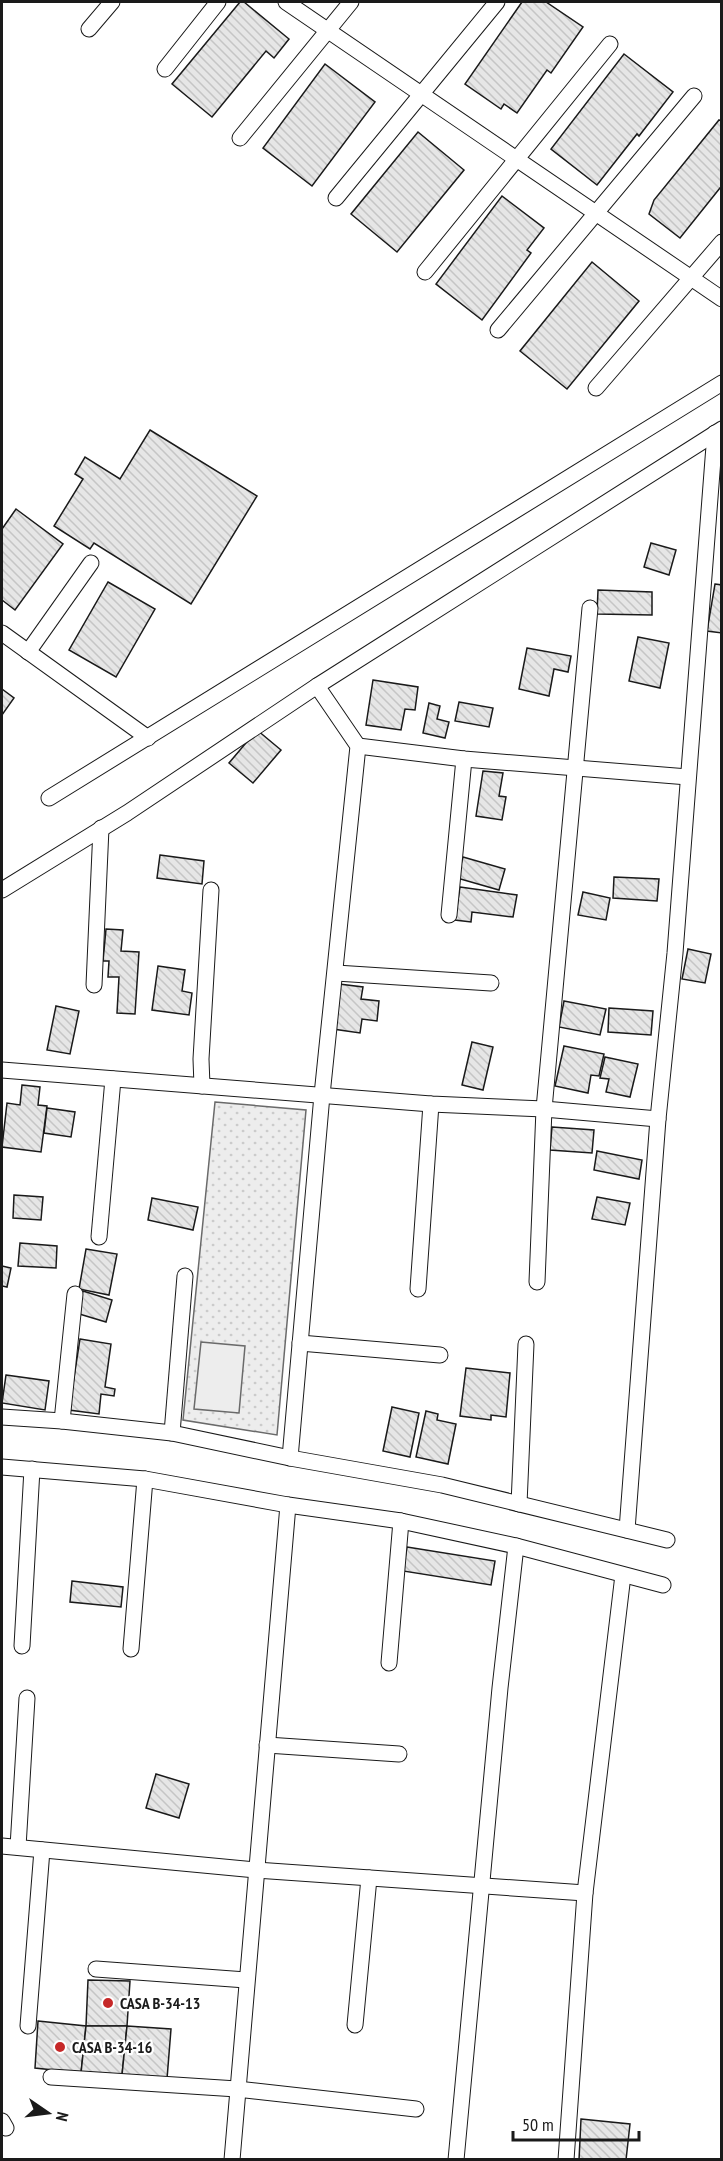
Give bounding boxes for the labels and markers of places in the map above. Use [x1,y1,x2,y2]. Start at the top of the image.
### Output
place label: CASA B-34-13 [120,1993,200,2013]
marker: CASA B-34-13 [101,1996,115,2010]
place label: CASA B-34-16 [72,2037,153,2057]
marker: CASA B-34-16 [53,2040,67,2054]

